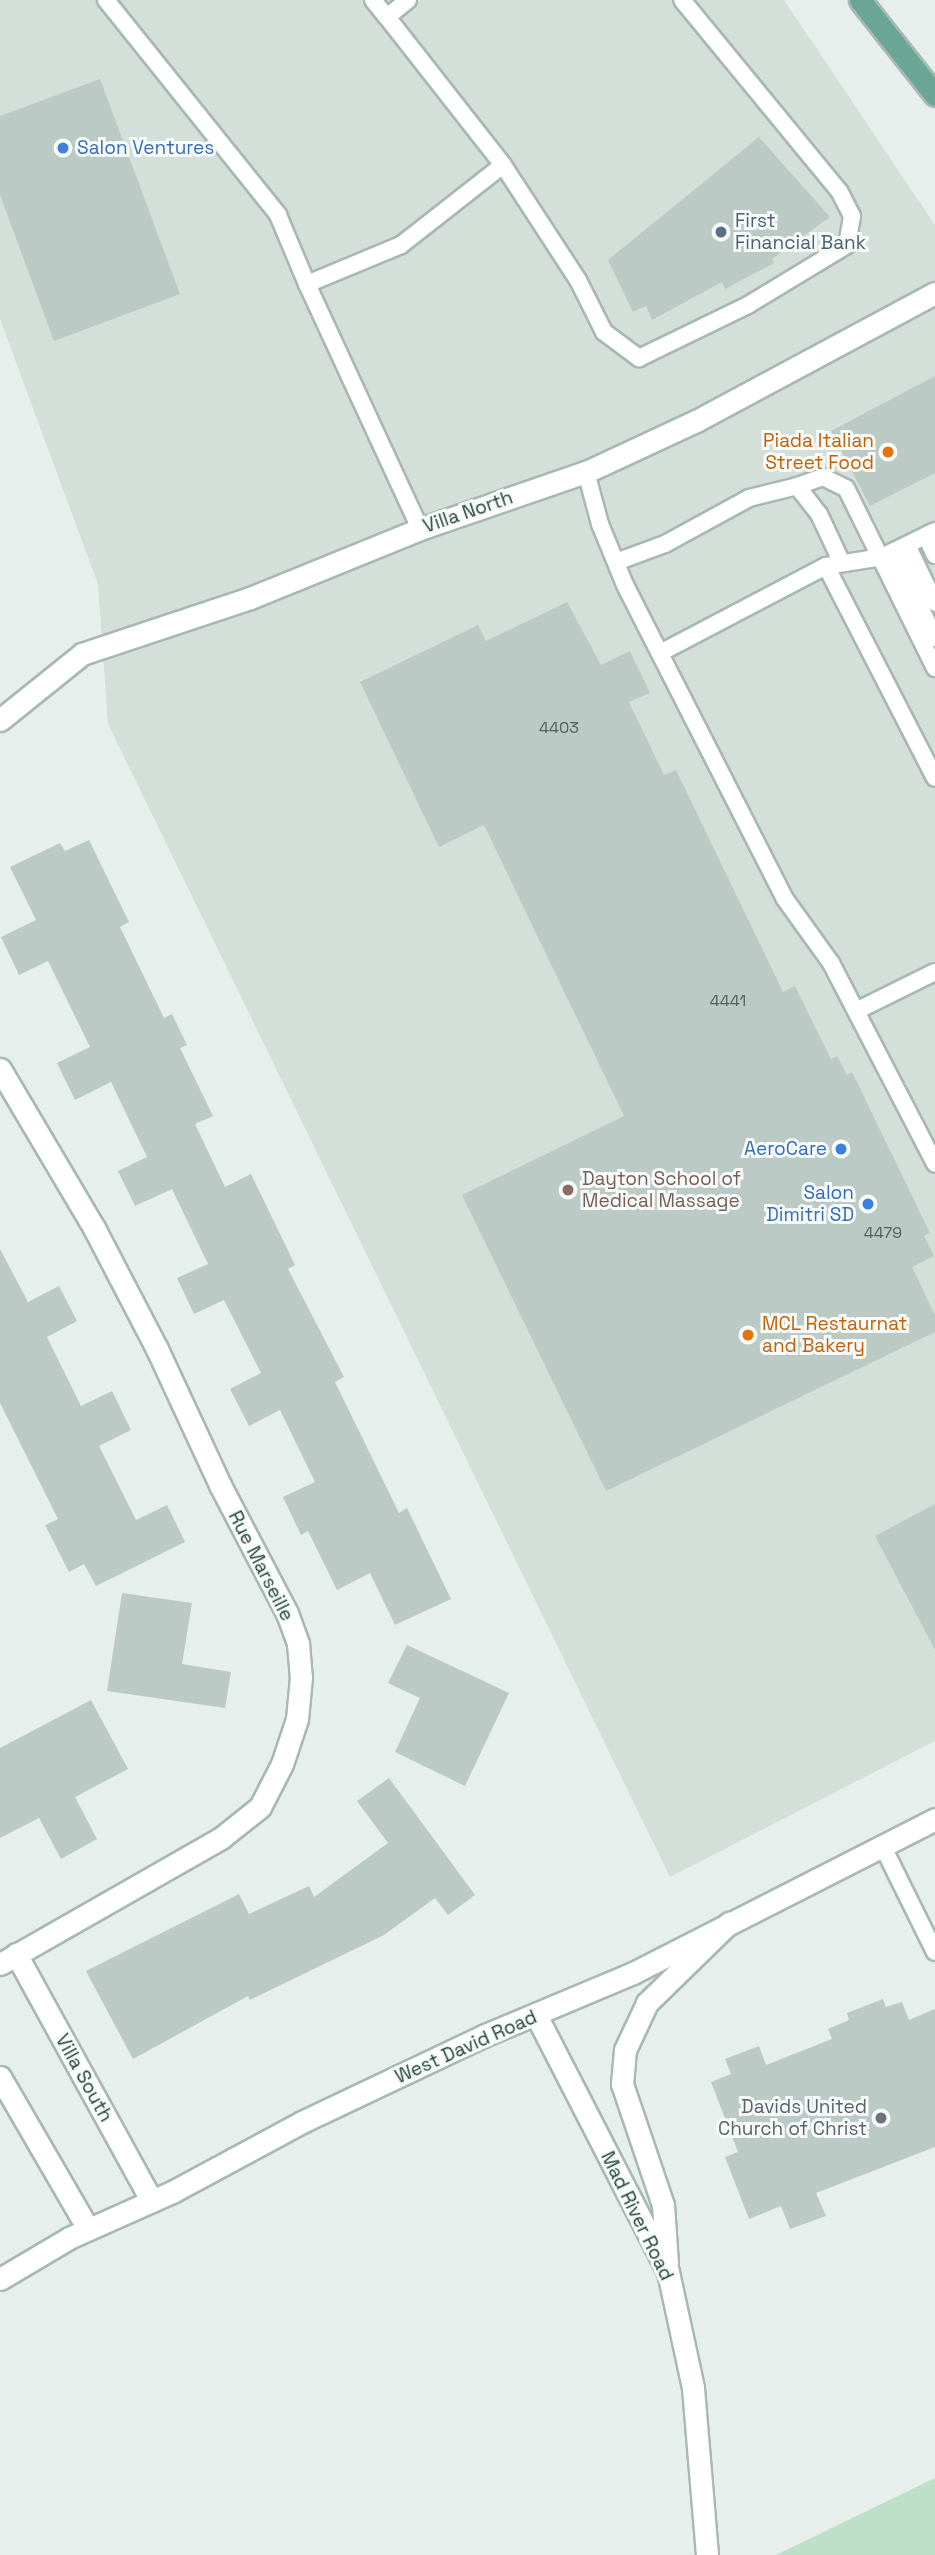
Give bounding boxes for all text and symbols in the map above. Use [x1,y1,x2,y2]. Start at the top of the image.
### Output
place label: Salon Ventures [77,137,215,159]
marker: Salon Ventures [55,140,71,156]
place label: First Financial Bank [735,210,866,254]
marker: First Financial Bank [713,224,729,240]
place label: Piada Italian Street Food [763,430,874,474]
marker: Piada Italian Street Food [880,444,896,460]
street label: Villa North [420,486,516,538]
house number: 4403 [539,718,579,738]
house number: 4441 [710,991,746,1011]
place label: AeroCare [744,1138,827,1160]
marker: AeroCare [833,1141,849,1157]
place label: Dayton School of Medical Massage [582,1168,741,1212]
marker: Dayton School of Medical Massage [560,1182,576,1198]
place label: Salon Dimitri SD [766,1182,854,1226]
marker: Salon Dimitri SD [860,1196,876,1212]
house number: 4479 [864,1223,902,1243]
place label: MCL Restaurnat and Bakery [762,1313,908,1357]
marker: MCL Restaurnat and Bakery [740,1327,756,1343]
street label: Rue Marseille [223,1507,299,1625]
street label: West David Road [392,2006,540,2088]
street label: Villa South [51,2030,117,2126]
place label: Davids United Church of Christ [718,2096,867,2140]
marker: Davids United Church of Christ [873,2110,889,2126]
street label: Mad River Road [596,2148,678,2284]

